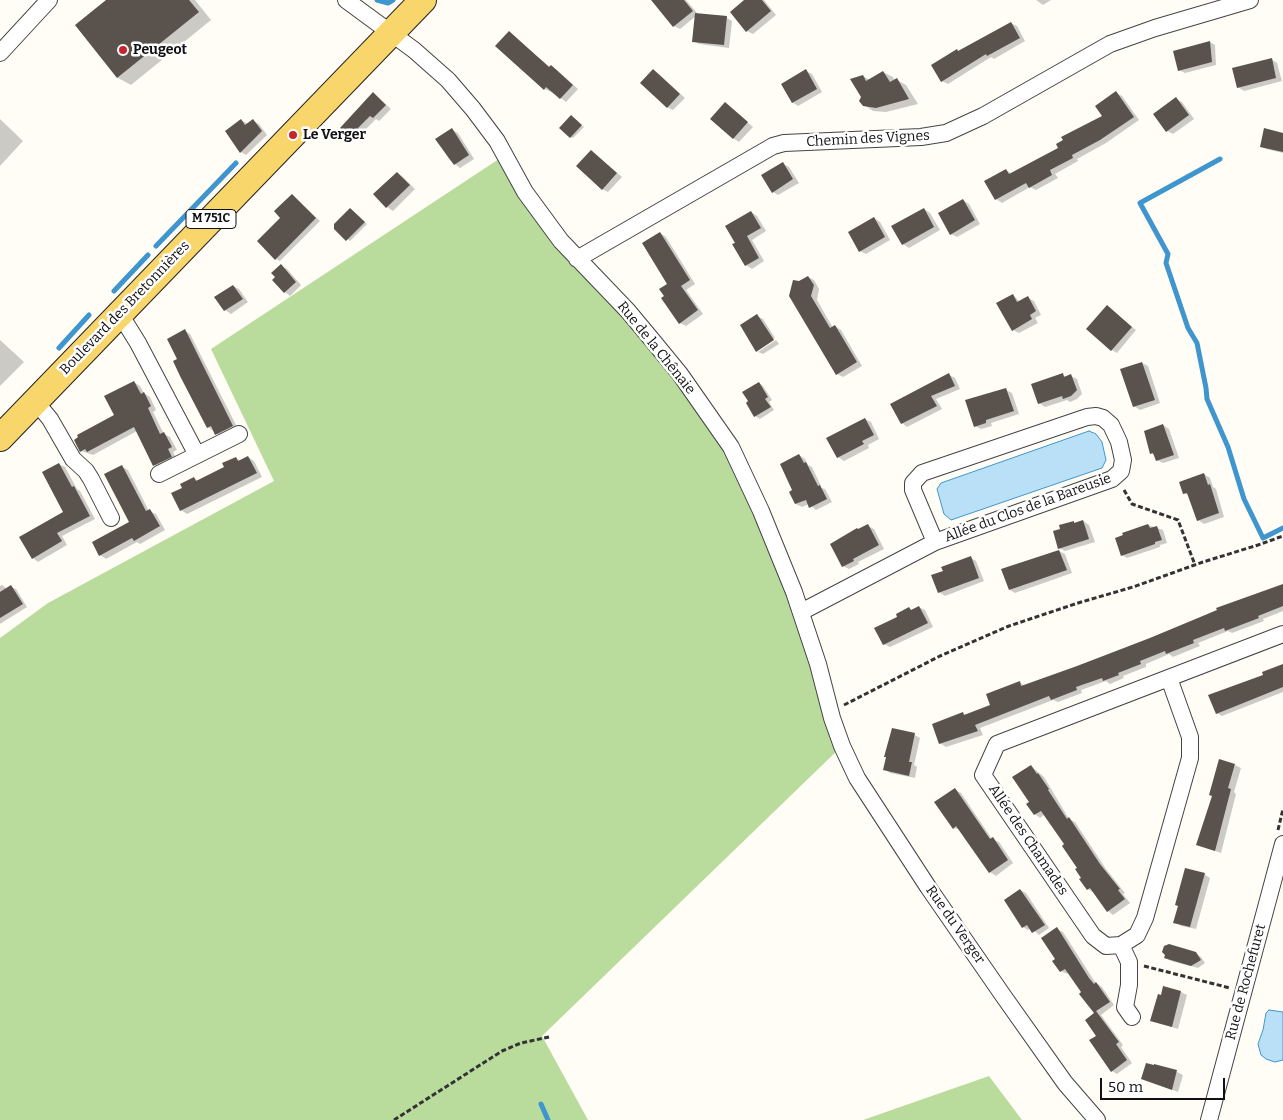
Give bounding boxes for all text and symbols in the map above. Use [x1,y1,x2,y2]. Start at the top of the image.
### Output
place label: Peugeot [133,42,187,58]
marker: Peugeot [117,44,129,56]
place label: Le Verger [303,127,366,143]
street label: Chemin des Vignes [806,127,930,151]
marker: Le Verger [287,129,299,141]
road number: M 751C [186,210,236,228]
street label: Boulevard des Bretonnières [57,238,193,378]
street label: Rue de la Chênaie [613,298,699,398]
street label: Allée du Clos de la Bareusie [942,470,1114,546]
street label: Allée des Chamades [985,781,1071,899]
street label: Rue du Verger [922,883,988,967]
street label: Rue de Rochefuret [1222,922,1270,1042]
scale bar [1103,1068,1228,1100]
text: 50 m [1108,1078,1143,1096]

